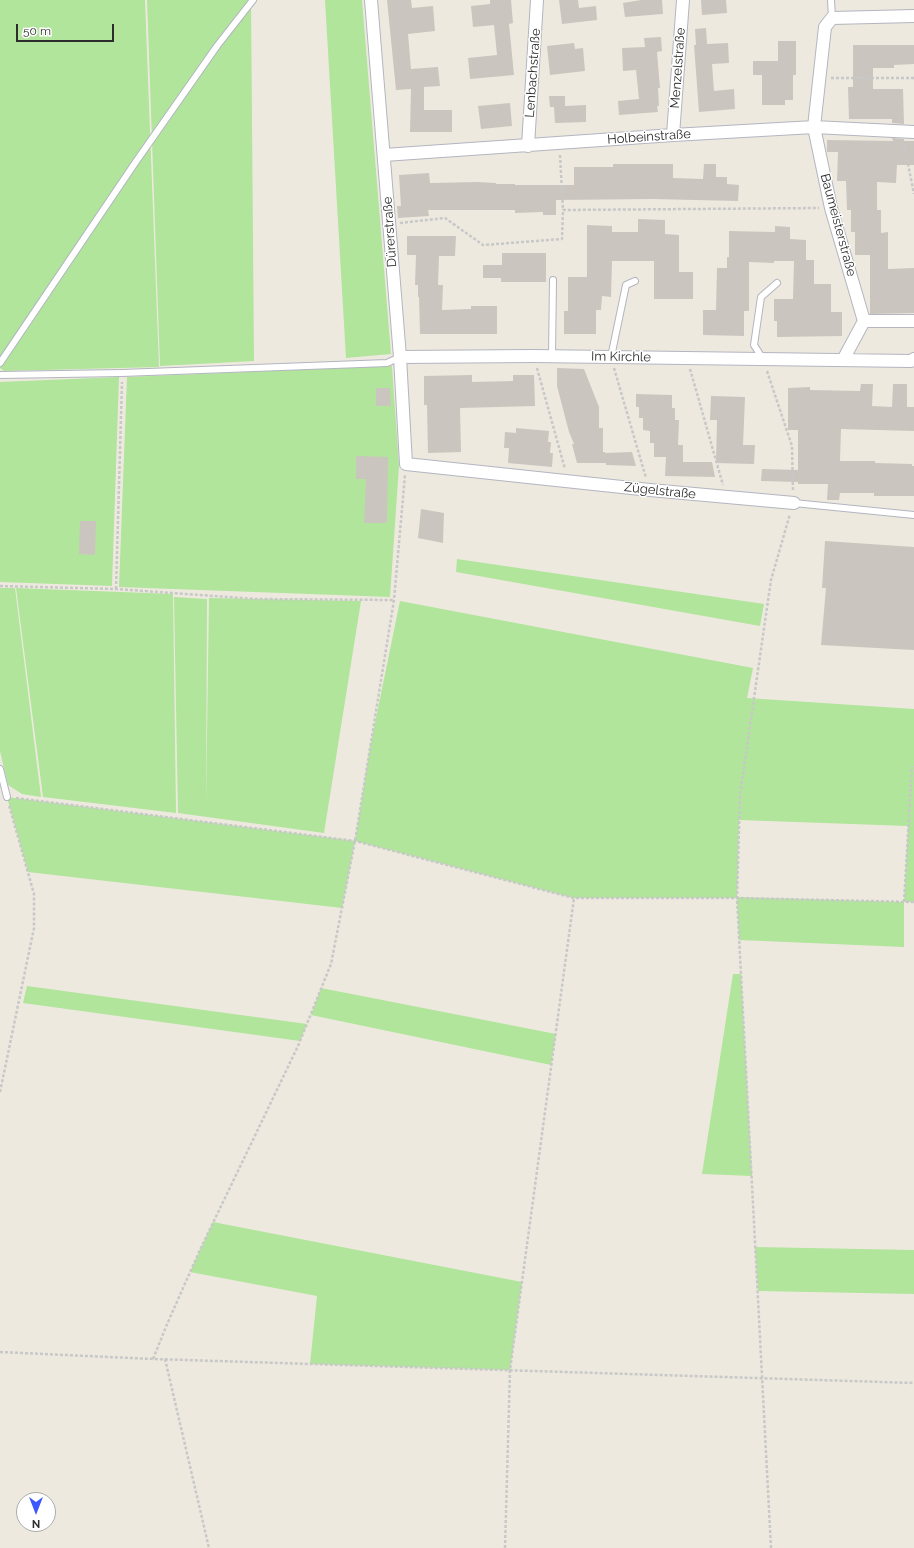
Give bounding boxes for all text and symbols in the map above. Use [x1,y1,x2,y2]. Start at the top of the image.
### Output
scale bar [18,16,116,42]
text: 50 m [23,24,51,38]
street label: Menzelstraße [667,27,689,109]
street label: Lenbachstraße [522,28,544,118]
street label: Holbeinstraße [607,126,691,148]
street label: Baumeisterstraße [817,172,859,278]
street label: Dürerstraße [380,196,400,268]
street label: Im Kirchle [591,349,651,365]
street label: Zügelstraße [623,479,697,503]
north arrow [16,1492,56,1532]
text: N [32,1517,40,1530]

